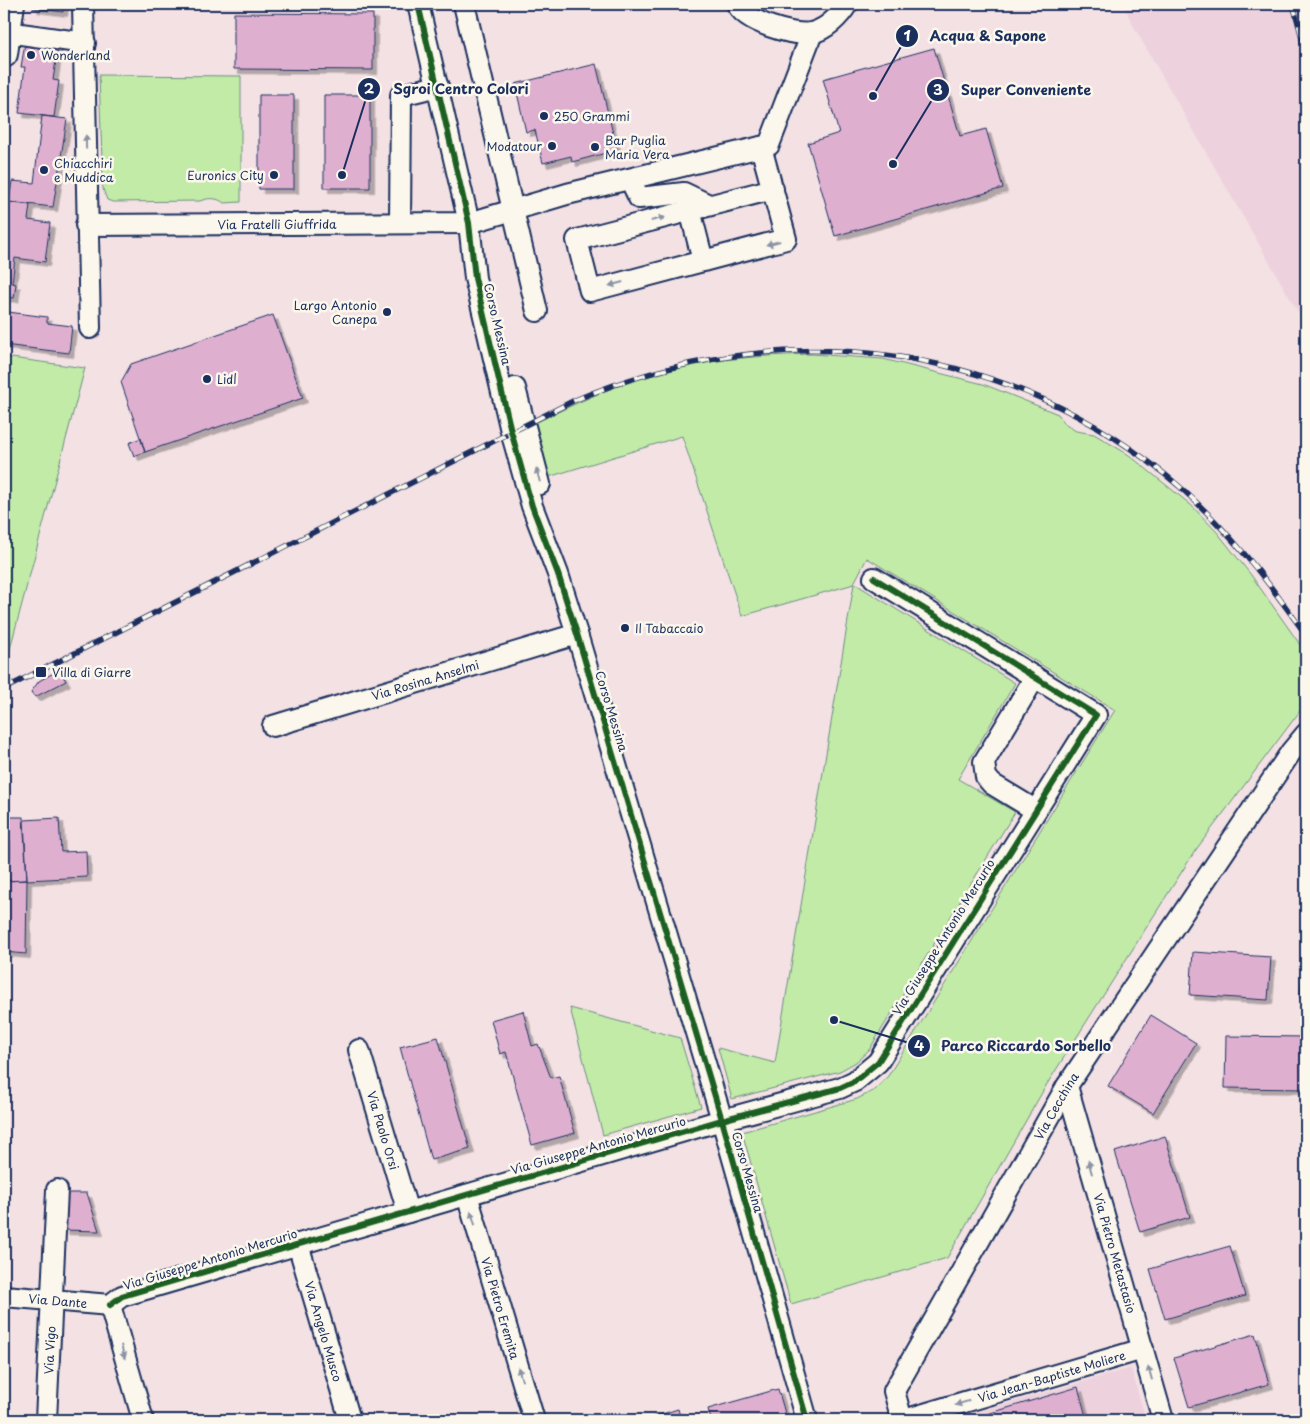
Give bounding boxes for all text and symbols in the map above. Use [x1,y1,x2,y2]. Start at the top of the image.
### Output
callout: Acqua & Sapone [894,22,1057,51]
text: 1 [903,23,911,46]
text: Acqua & Sapone [930,25,1046,46]
place label: Wonderland [41,46,111,64]
marker: Wonderland [25,49,37,61]
callout: Sgroi Centro Colori [357,74,539,103]
callout: Super Conveniente [925,75,1101,104]
text: 2 [364,76,375,99]
text: 3 [933,77,943,100]
text: Sgroi Centro Colori [393,78,529,99]
text: Super Conveniente [961,79,1091,100]
place label: 250 Grammi [554,107,630,125]
marker: 250 Grammi [538,110,550,122]
place label: Bar Puglia Maria Vera [605,131,670,163]
one-way arrow [81,133,89,149]
place label: Modatour [486,137,542,155]
marker: Modatour [546,140,558,152]
marker: Bar Puglia Maria Vera [589,141,601,153]
place label: Chiacchiri e Muddica [54,154,114,186]
marker: Chiacchiri e Muddica [38,164,50,176]
place label: Euronics City [187,166,264,184]
marker: Euronics City [268,169,280,181]
street label: Via Fratelli Giuffrida [217,215,337,233]
one-way arrow [650,215,665,223]
one-way arrow [765,239,780,247]
one-way arrow [608,280,623,288]
street label: Corso Messina [480,281,516,367]
place label: Largo Antonio Canepa [294,296,378,328]
marker: Largo Antonio Canepa [381,306,393,318]
place label: Lidl [217,370,237,388]
marker: Lidl [201,373,213,385]
one-way arrow [533,467,541,482]
place label: Il Tabaccaio [635,619,704,637]
marker: Il Tabaccaio [619,622,631,634]
street label: Via Rosina Anselmi [369,655,481,705]
place label: Villa di Giarre [52,663,131,681]
marker: Villa di Giarre [34,665,48,679]
street label: Corso Messina [591,668,633,754]
street label: Via Giuseppe Antonio Mercurio [887,855,999,1019]
callout: Parco Riccardo Sorbello [907,1032,1121,1061]
text: 4 [914,1033,924,1056]
text: Parco Riccardo Sorbello [941,1035,1111,1056]
street label: Via Cecchina [1029,1068,1083,1143]
street label: Via Paolo Orsi [363,1089,404,1172]
street label: Via Giuseppe Antonio Mercurio [508,1111,688,1179]
street label: Corso Messina [728,1129,768,1215]
one-way arrow [1086,1159,1094,1174]
street label: Via Pietro Metastasio [1089,1191,1141,1316]
one-way arrow [469,1210,477,1225]
street label: Via Giuseppe Antonio Mercurio [121,1224,300,1294]
street label: Via Pietro Eremita [477,1255,525,1362]
street label: Via Angelo Musco [300,1279,347,1384]
street label: Via Dante [28,1289,88,1312]
street label: Via Vigo [39,1325,59,1375]
one-way arrow [120,1345,128,1360]
street label: Via Jean-Baptiste Moliere [976,1346,1128,1407]
one-way arrow [515,1366,523,1381]
one-way arrow [1145,1366,1153,1381]
one-way arrow [954,1399,969,1407]

